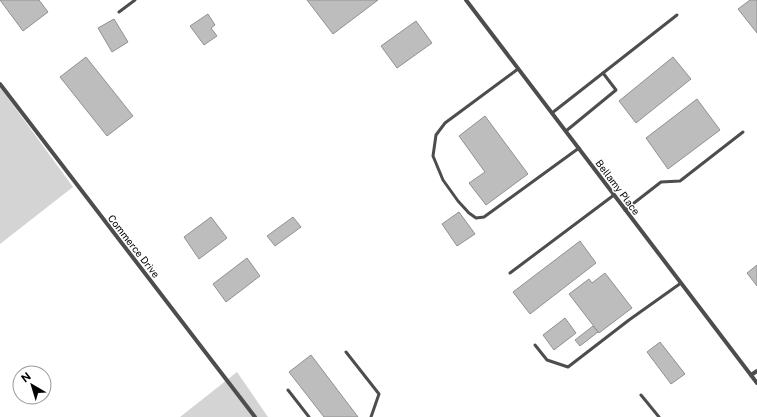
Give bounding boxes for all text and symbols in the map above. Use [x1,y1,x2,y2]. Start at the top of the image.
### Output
street label: Bellamy Place [593,157,643,217]
street label: Commerce Drive [106,212,163,280]
north arrow [12,365,52,405]
text: N [19,370,33,384]

